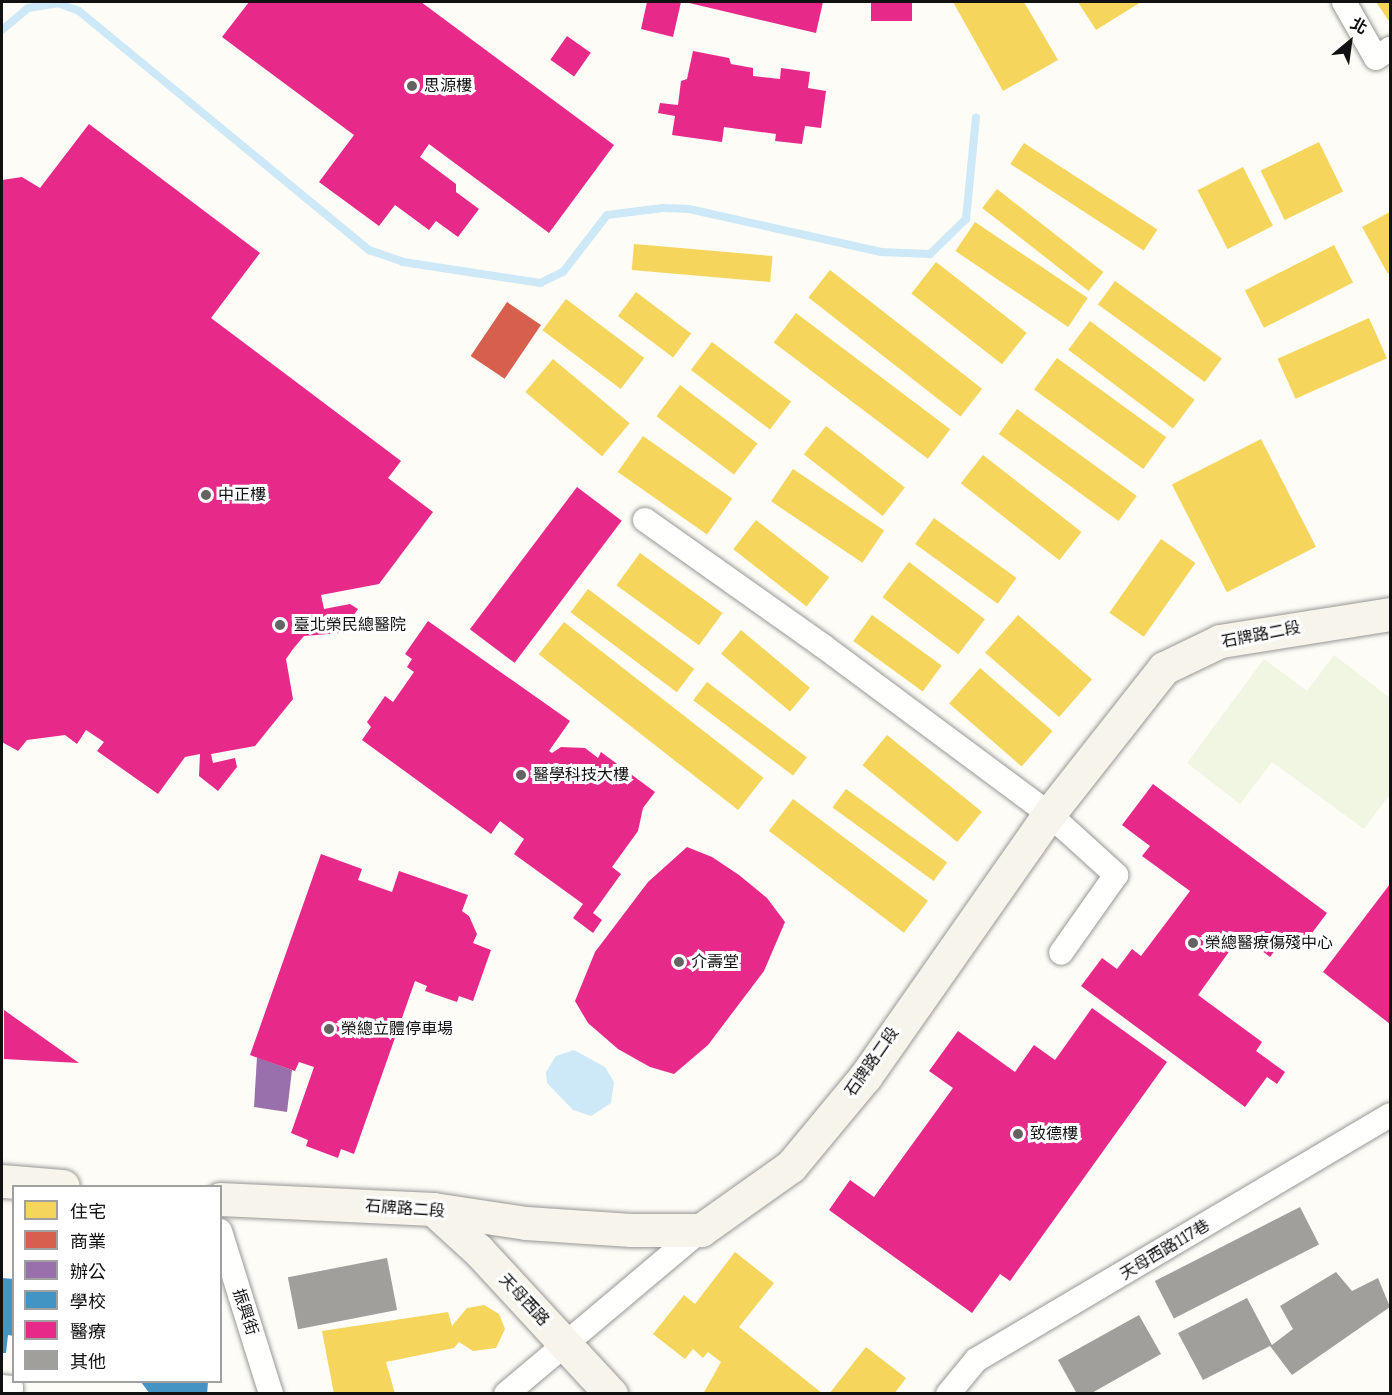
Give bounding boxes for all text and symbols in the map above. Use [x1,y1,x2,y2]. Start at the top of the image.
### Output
north arrow [1320,12,1380,72]
text: 北 [1347,14,1371,38]
place label: 思源樓 [424,76,472,96]
marker: 思源樓 [405,79,419,93]
place label: 中正樓 [218,485,266,505]
marker: 中正樓 [199,488,213,502]
place label: 臺北榮民總醫院 [294,615,406,635]
marker: 臺北榮民總醫院 [271,616,289,634]
street label: 石牌路二段 [1220,618,1302,652]
place label: 醫學科技大樓 [533,765,629,785]
marker: 醫學科技大樓 [514,768,528,782]
place label: 榮總醫療傷殘中心 [1205,933,1333,953]
marker: 榮總醫療傷殘中心 [1186,936,1200,950]
place label: 介壽堂 [691,952,739,972]
marker: 介壽堂 [672,955,686,969]
place label: 榮總立體停車場 [341,1019,453,1039]
marker: 榮總立體停車場 [322,1022,336,1036]
street label: 石牌路二段 [841,1024,903,1100]
place label: 致德樓 [1030,1124,1078,1144]
marker: 致德樓 [1011,1127,1025,1141]
legend [12,1185,222,1383]
street label: 石牌路二段 [364,1197,446,1221]
text: 住宅 [70,1201,106,1223]
street label: 天母西路117巷 [1117,1216,1213,1284]
text: 商業 [70,1231,106,1253]
text: 辦公 [70,1261,106,1283]
street label: 天母西路 [495,1270,553,1330]
street label: 振興街 [228,1286,262,1338]
text: 學校 [70,1291,106,1313]
text: 醫療 [70,1321,106,1343]
text: 其他 [70,1351,106,1373]

